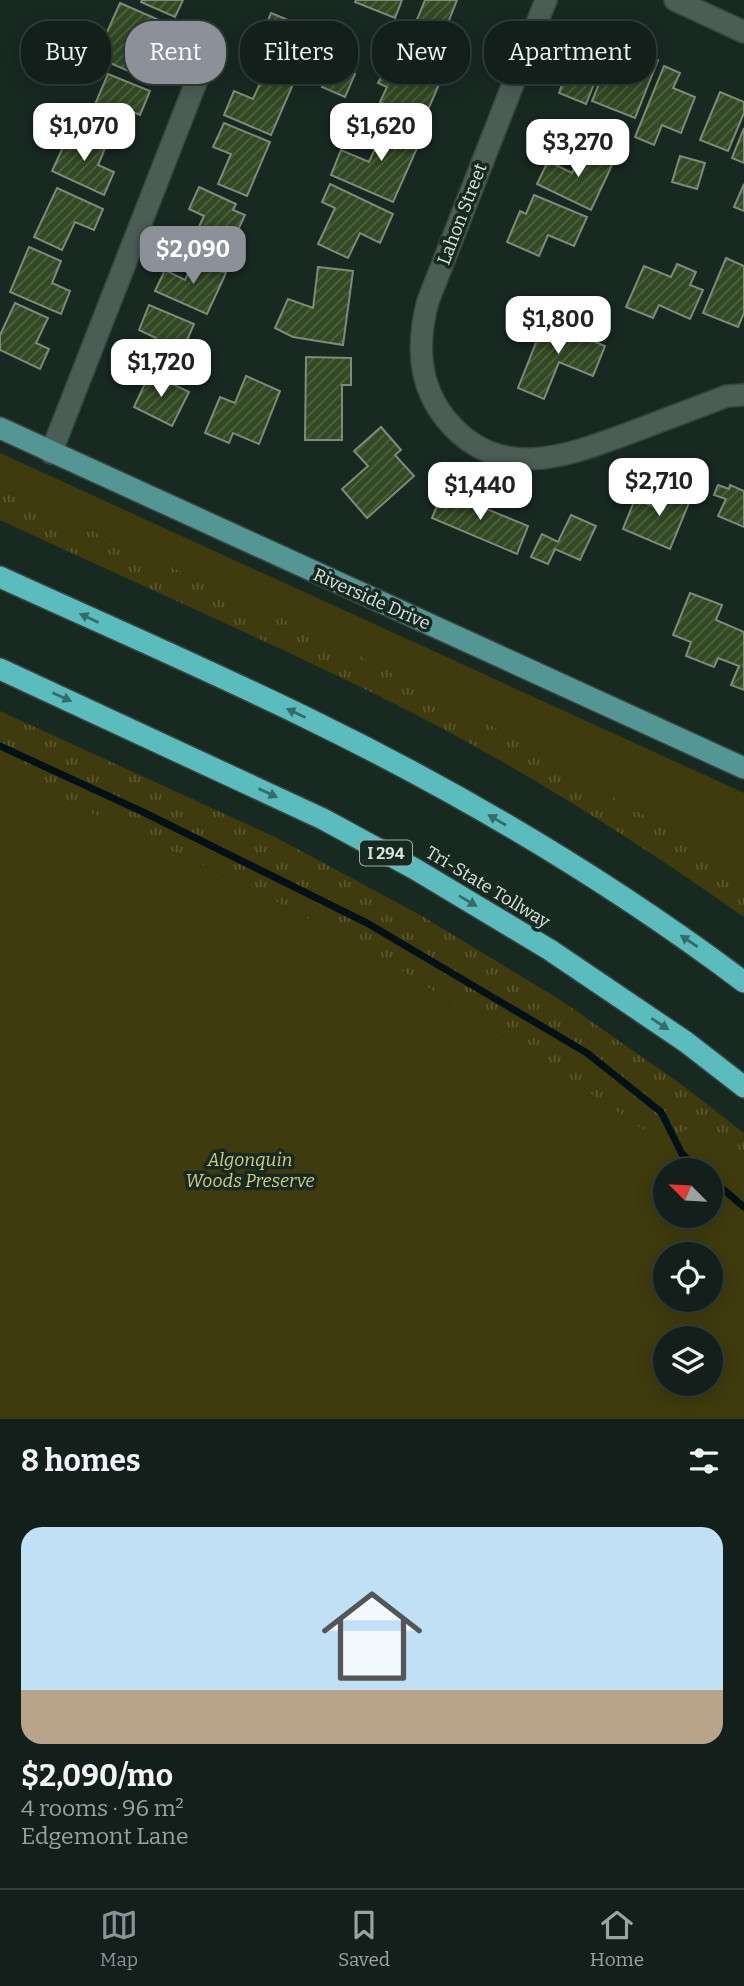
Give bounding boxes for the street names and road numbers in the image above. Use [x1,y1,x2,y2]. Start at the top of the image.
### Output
street label: Lahon Street [433,160,492,268]
street label: Riverside Drive [310,563,434,635]
road number: I 294 [360,840,412,866]
street label: Tri-State Tollway [422,841,554,933]

